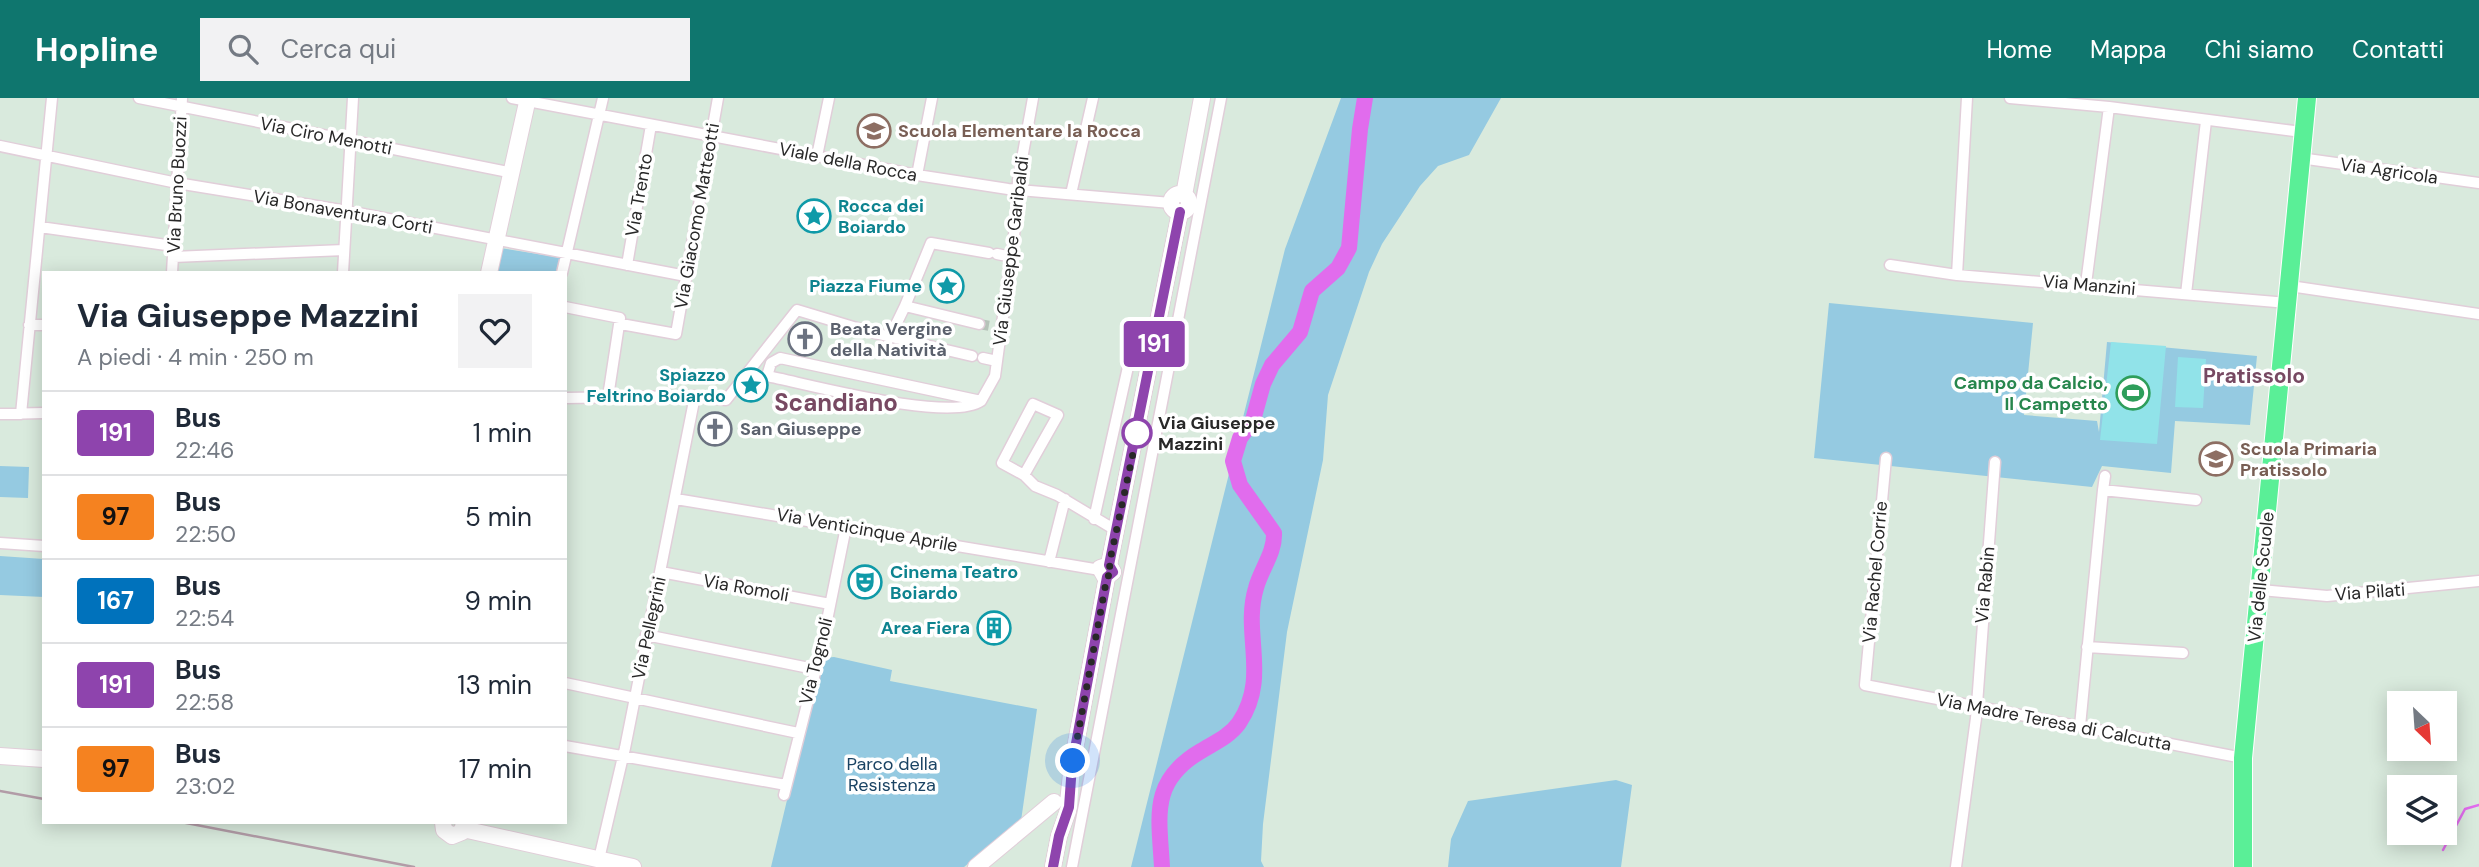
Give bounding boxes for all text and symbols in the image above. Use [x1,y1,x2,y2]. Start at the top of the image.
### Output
search box [200,18,690,81]
text: Hopline [35,28,158,71]
icon: search [224,30,262,68]
text: Cerca qui [280,32,396,66]
text: Home [1986,34,2052,65]
text: Mappa [2090,34,2166,65]
text: Chi siamo [2204,34,2314,65]
text: Contatti [2352,34,2444,65]
street label: Via Ciro Menotti [258,111,394,161]
school or university icon: Scuola Elementare la Rocca [855,112,893,150]
street label: Via Bruno Buozzi [161,116,193,254]
place label: Scuola Elementare la Rocca [898,119,1141,143]
street label: Via Giacomo Matteotti [669,121,725,311]
street label: Viale della Rocca [777,137,919,187]
street label: Via Trento [620,151,658,239]
street label: Via Agricola [2338,152,2440,190]
street label: Via Giuseppe Garibaldi [987,155,1035,347]
street label: Via Bonaventura Corti [251,184,435,240]
place label: Rocca dei Boiardo [838,194,924,239]
place icon: Rocca dei Boiardo [795,197,833,235]
place icon: Piazza Fiume [928,267,966,305]
street label: Via Manzini [2041,269,2137,301]
place label: Piazza Fiume [809,274,922,298]
text: Via Giuseppe Mazzini [77,294,419,337]
button: heart [458,294,532,368]
place label: Beata Vergine della Natività [830,317,953,362]
church icon: Beata Vergine della Natività [786,320,824,358]
line badge: 191 [1114,321,1194,367]
text: 191 [1138,328,1170,359]
text: A piedi · 4 min · 250 m [77,342,314,372]
district label: Pratissolo [2203,362,2305,390]
place label: Spiazzo Feltrino Boiardo [586,363,726,408]
place icon: Spiazzo Feltrino Boiardo [732,366,770,404]
place label: Campo da Calcio, Il Campetto [1954,371,2108,416]
sports icon: Campo da Calcio, Il Campetto [2114,374,2152,412]
district label: Scandiano [774,387,898,418]
text: Bus [175,401,221,435]
church icon: San Giuseppe [696,410,734,448]
place label: Via Giuseppe Mazzini [1158,411,1275,456]
text: 1 min [473,416,532,450]
text: 191 [99,417,132,448]
place label: San Giuseppe [740,417,862,441]
marker: Via Giuseppe Mazzini [1122,418,1152,448]
text: 22:46 [175,435,235,465]
place label: Scuola Primaria Pratissolo [2240,437,2377,482]
school or university icon: Scuola Primaria Pratissolo [2197,440,2235,478]
text: Bus [175,485,221,519]
text: 5 min [465,500,532,534]
street label: Via Rachel Corrie [1857,500,1893,644]
text: 97 [102,501,129,532]
street label: Via Venticinque Aprile [774,502,960,558]
street label: Via delle Scuole [2242,510,2280,644]
text: 22:50 [175,519,236,549]
street label: Via Rabin [1970,546,2000,624]
place label: Cinema Teatro Boiardo [890,560,1018,605]
theatre icon: Cinema Teatro Boiardo [846,563,884,601]
text: Bus [175,569,221,603]
street label: Via Romoli [701,569,791,607]
street label: Via Pellegrini [626,574,672,682]
street label: Via Pilati [2334,578,2406,606]
text: 9 min [464,584,532,618]
text: 167 [97,585,134,616]
text: 22:54 [175,603,234,633]
building icon: Area Fiera [975,609,1013,647]
street label: Via Tognoli [794,615,838,707]
place label: Area Fiera [881,616,970,640]
text: Bus [175,653,221,687]
text: 13 min [457,668,532,702]
text: 191 [99,669,132,700]
text: 22:58 [175,687,234,717]
street label: Via Madre Teresa di Calcutta [1934,687,2174,757]
north arrow [2387,691,2457,761]
map controls [2387,691,2457,845]
text: Bus [175,737,221,771]
your location [1055,743,1090,778]
text: 17 min [459,752,532,786]
park label: Parco della Resistenza [846,752,938,797]
text: 97 [102,753,129,784]
text: 23:02 [175,771,235,801]
button: layers [2387,775,2457,845]

